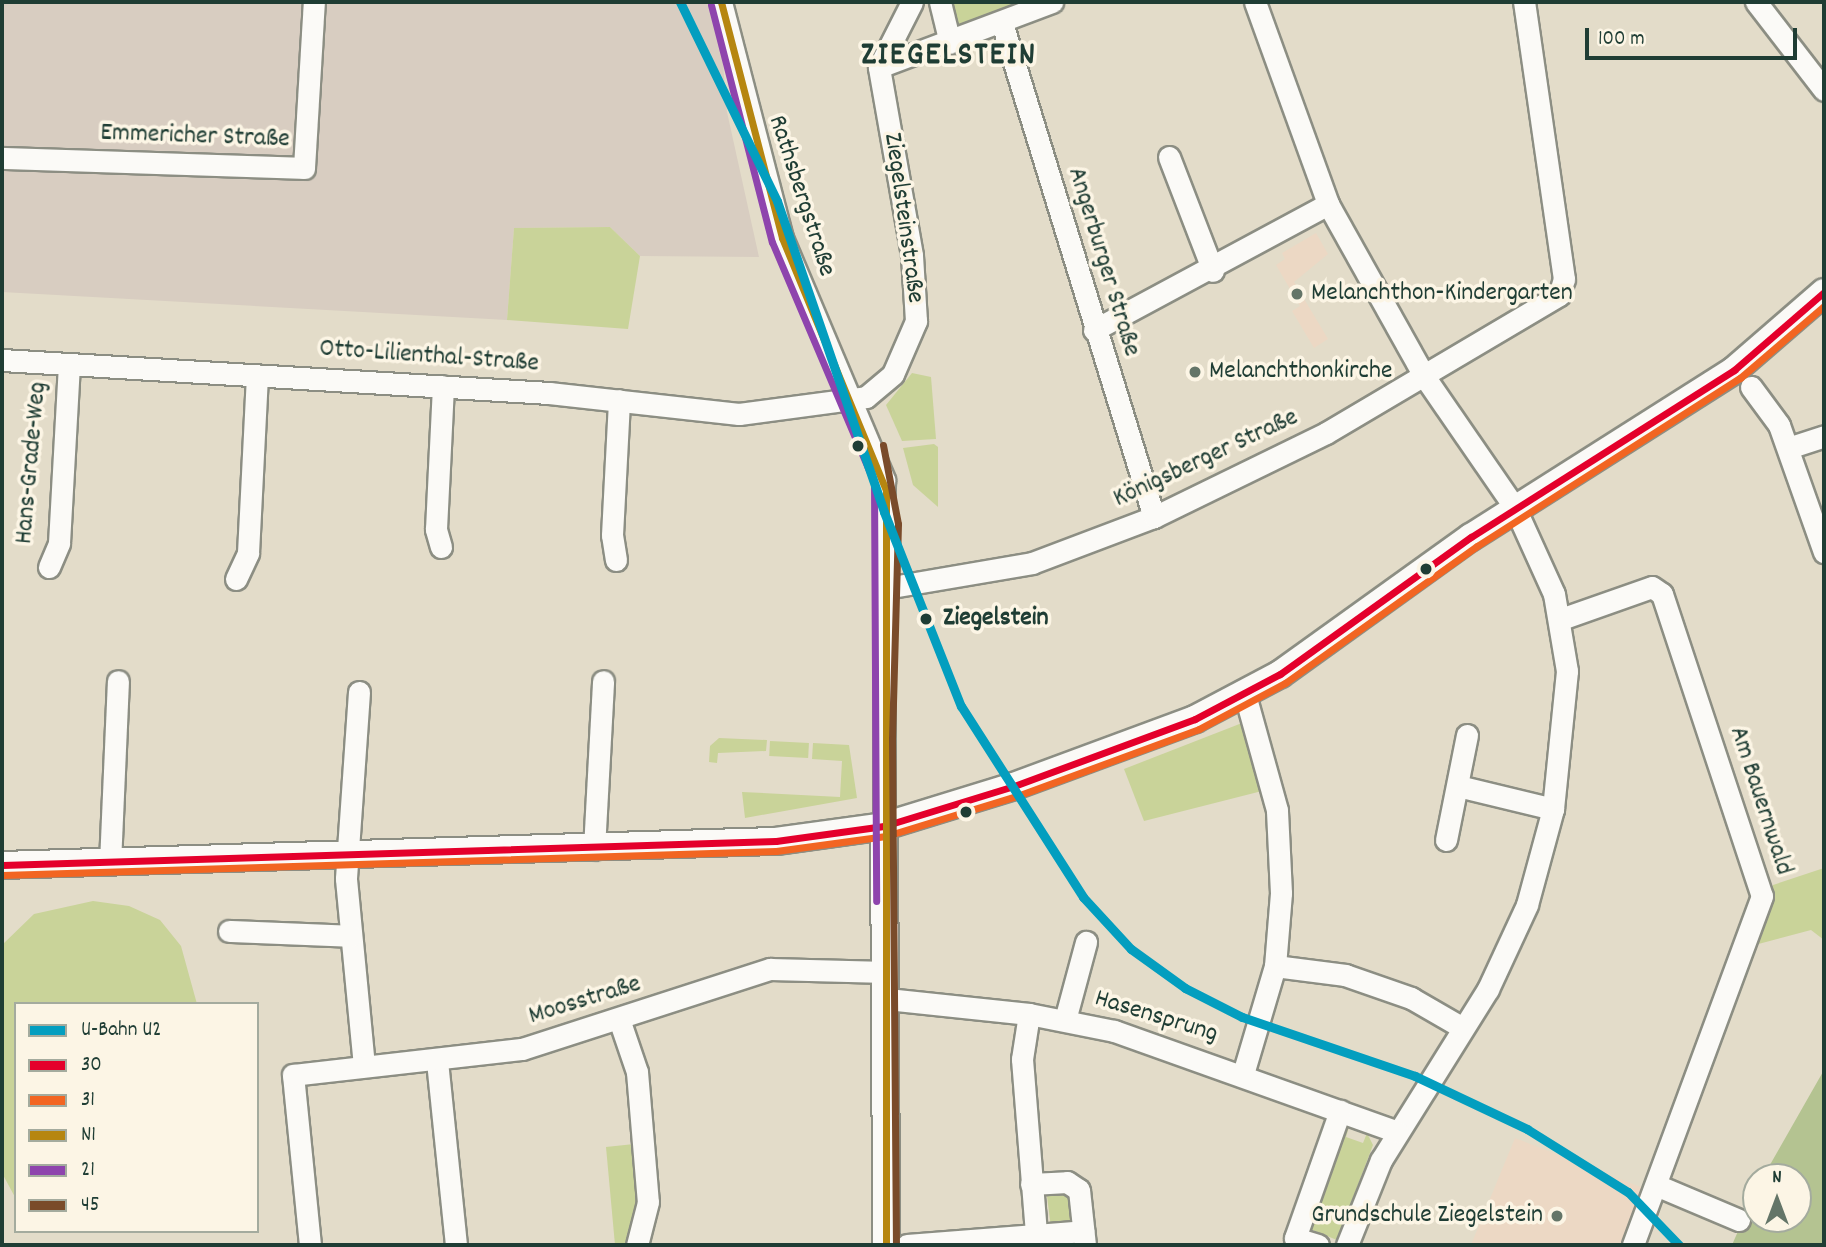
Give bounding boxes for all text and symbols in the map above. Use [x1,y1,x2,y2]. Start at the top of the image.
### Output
scale bar [1588,14,1800,58]
text: 100 m [1598,25,1645,55]
district label: ZIEGELSTEIN [862,37,1036,77]
street label: Rathsbergstraße [760,112,842,280]
street label: Emmericher Straße [100,118,290,156]
street label: Ziegelsteinstraße [876,131,930,305]
street label: Angerburger Straße [1059,164,1147,360]
place label: Melanchthon-Kindergarten [1311,278,1573,310]
marker: Melanchthon-Kindergarten [1289,286,1305,302]
street label: Otto-Lilienthal-Straße [318,334,540,380]
place label: Melanchthonkirche [1209,356,1392,388]
marker: Melanchthonkirche [1187,364,1203,380]
street label: Hans-Grade-Weg [9,381,55,545]
street label: Königsberger Straße [1109,403,1303,515]
unlabelled marker [851,439,865,453]
unlabelled marker [1419,562,1433,576]
place label: Ziegelstein [943,603,1048,635]
marker: Ziegelstein [915,608,937,630]
street label: Am Bauernwald [1721,723,1799,879]
unlabelled marker [959,805,973,819]
street label: Moosstraße [525,969,645,1033]
street label: Hasensprung [1091,984,1221,1050]
legend [14,1002,259,1233]
text: U-Bahn U2 [81,1016,162,1046]
text: 30 [81,1051,102,1081]
text: 31 [81,1086,95,1116]
text: N1 [81,1121,96,1151]
text: 21 [81,1156,95,1186]
north arrow [1742,1163,1812,1233]
text: N [1772,1165,1782,1192]
text: 45 [81,1191,99,1221]
place label: Grundschule Ziegelstein [1311,1200,1543,1232]
marker: Grundschule Ziegelstein [1549,1208,1565,1224]

